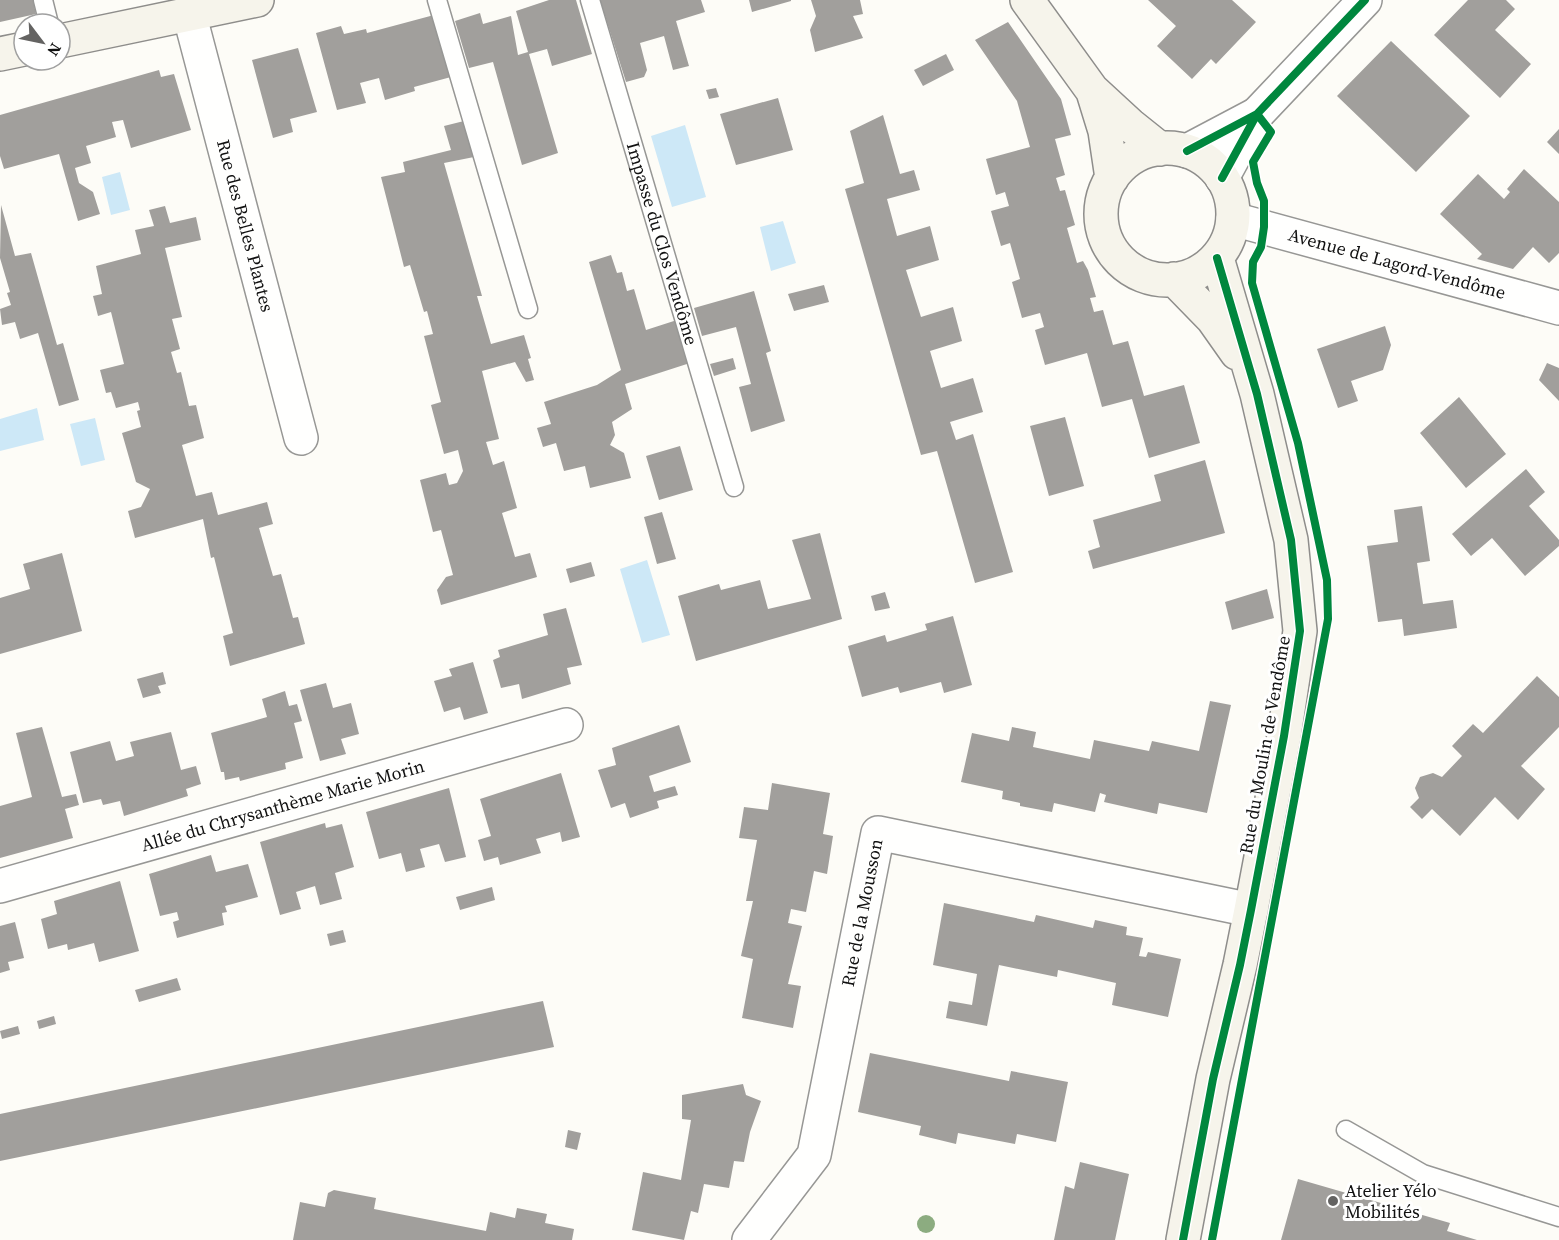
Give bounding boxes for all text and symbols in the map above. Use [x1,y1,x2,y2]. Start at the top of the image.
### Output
north arrow [12,12,72,72]
text: N [42,39,67,61]
street label: Rue des Belles Plantes [211,137,280,315]
street label: Impasse du Clos Vendôme [621,139,704,348]
street label: Avenue de Lagord-Vendôme [1286,222,1509,305]
street label: Rue du Moulin de Vendôme [1233,634,1296,856]
street label: Allée du Chrysanthème Marie Morin [138,753,427,857]
street label: Rue de la Mousson [835,837,889,989]
place label: Atelier Yélo Mobilités [1345,1178,1437,1224]
marker: Atelier Yélo Mobilités [1326,1194,1340,1208]

